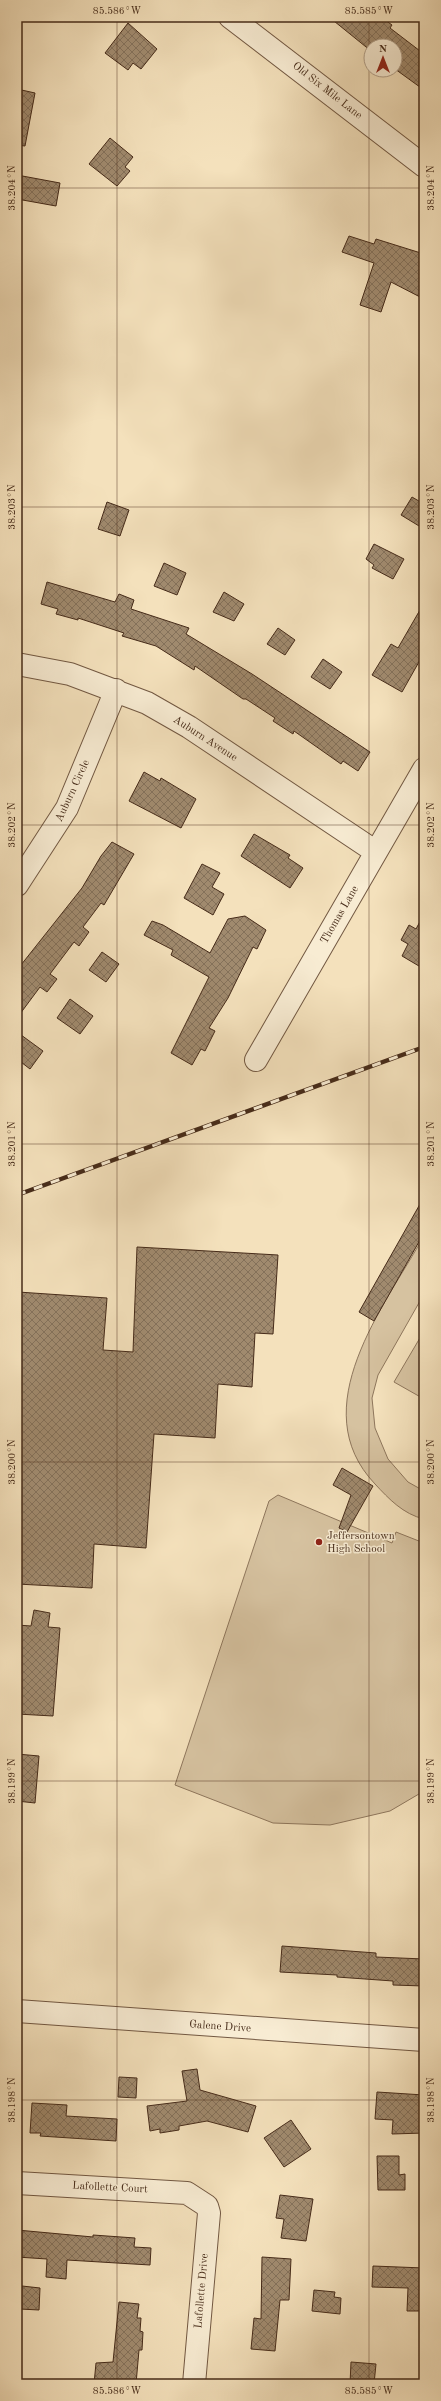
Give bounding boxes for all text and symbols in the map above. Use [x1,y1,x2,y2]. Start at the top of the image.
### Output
text: 85.586°W [93,6,141,16]
text: 85.585°W [345,6,393,16]
north arrow [363,38,403,78]
text: N [379,44,388,55]
street label: Old Six Mile Lane [290,60,364,122]
text: 38.204°N [7,165,17,211]
text: 38.204°N [426,165,436,211]
text: 38.203°N [7,484,17,530]
text: 38.203°N [426,484,436,530]
street label: Auburn Avenue [171,714,239,764]
street label: Auburn Circle [54,758,92,824]
text: 38.202°N [7,802,17,848]
text: 38.202°N [426,802,436,848]
street label: Thomas Lane [319,884,361,946]
text: 38.201°N [7,1121,17,1167]
text: 38.201°N [426,1121,436,1167]
text: 38.200°N [7,1439,17,1485]
text: 38.200°N [426,1439,436,1485]
place label: Jeffersontown High School [327,1531,395,1555]
marker: Jeffersontown High School [314,1537,324,1547]
text: 38.199°N [7,1758,17,1804]
text: 38.199°N [426,1758,436,1804]
street label: Galene Drive [189,2019,251,2035]
text: 38.198°N [7,2077,17,2123]
text: 38.198°N [426,2077,436,2123]
street label: Lafollette Court [72,2181,148,2195]
street label: Lafollette Drive [193,2253,211,2329]
text: 85.586°W [93,2386,141,2396]
text: 85.585°W [345,2386,393,2396]

